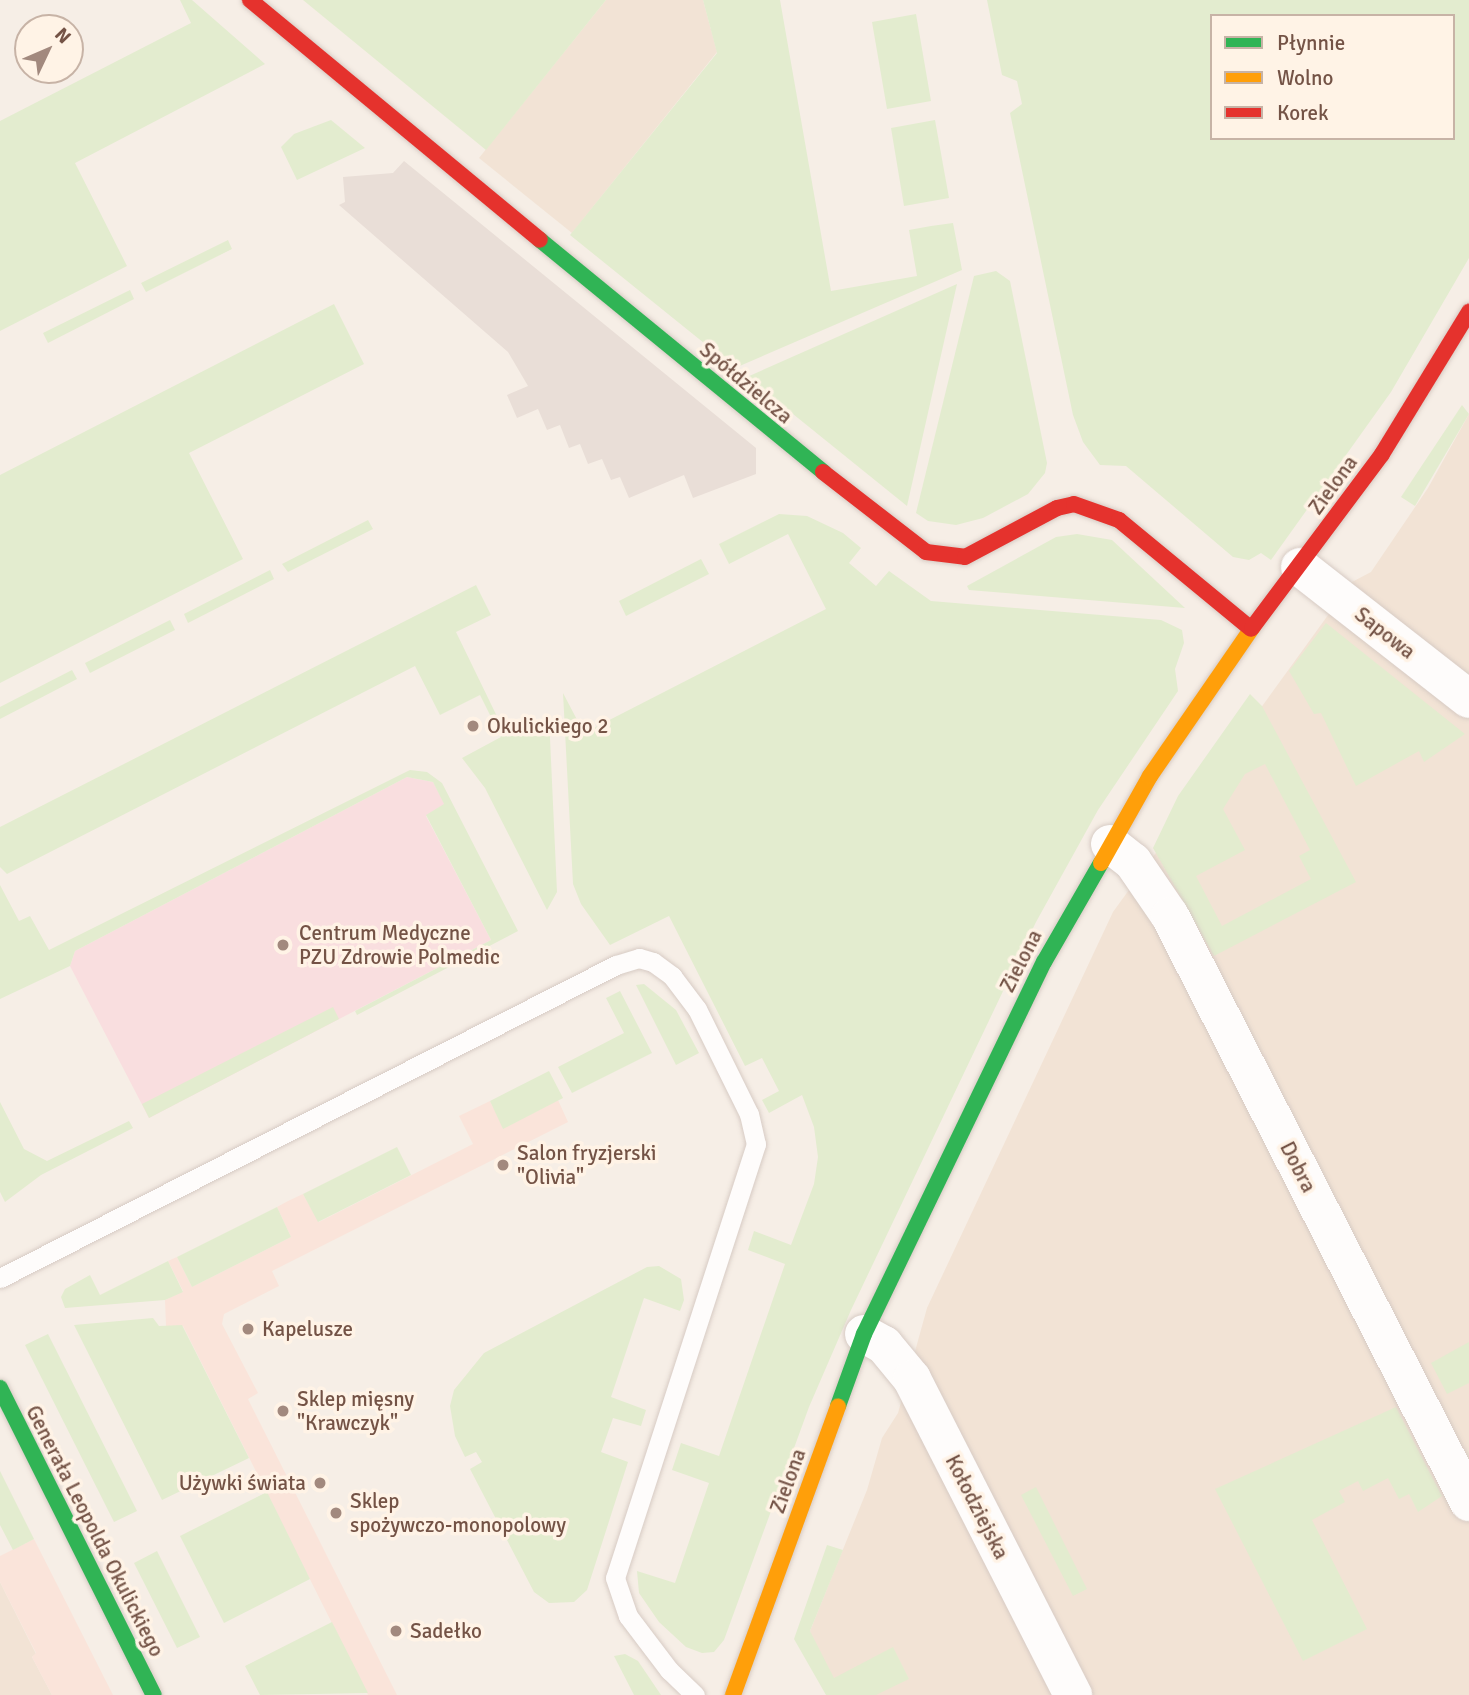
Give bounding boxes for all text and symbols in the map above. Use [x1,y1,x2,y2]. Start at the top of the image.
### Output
north arrow [14,14,84,84]
legend [1210,14,1455,140]
text: N [49,23,76,49]
text: Płynnie [1277,30,1345,56]
text: Wolno [1277,65,1333,91]
text: Korek [1277,100,1328,126]
street label: Spółdzielcza [694,337,798,429]
street label: Zielona [1303,451,1363,519]
street label: Sapowa [1350,602,1420,664]
place label: Okulickiego 2 [487,713,609,739]
marker: Okulickiego 2 [465,718,481,734]
place label: Centrum Medyczne PZU Zdrowie Polmedic [299,920,500,970]
street label: Zielona [995,925,1047,997]
marker: Centrum Medyczne PZU Zdrowie Polmedic [273,935,293,955]
street label: Dobra [1275,1137,1321,1197]
place label: Salon fryzjerski "Olivia" [517,1140,656,1190]
marker: Salon fryzjerski "Olivia" [495,1157,511,1173]
place label: Kapelusze [262,1316,353,1342]
marker: Kapelusze [240,1321,256,1337]
place label: Sklep mięsny "Krawczyk" [297,1386,414,1436]
street label: Generała Leopolda Okulickiego [21,1401,169,1661]
marker: Sklep mięsny "Krawczyk" [275,1403,291,1419]
street label: Zielona [765,1445,811,1517]
street label: Kołodziejska [940,1451,1014,1563]
place label: Używki świata [179,1470,306,1496]
marker: Używki świata [312,1475,328,1491]
place label: Sklep spożywczo-monopolowy [350,1488,566,1538]
marker: Sklep spożywczo-monopolowy [328,1505,344,1521]
place label: Sadełko [410,1618,482,1644]
marker: Sadełko [388,1623,404,1639]

